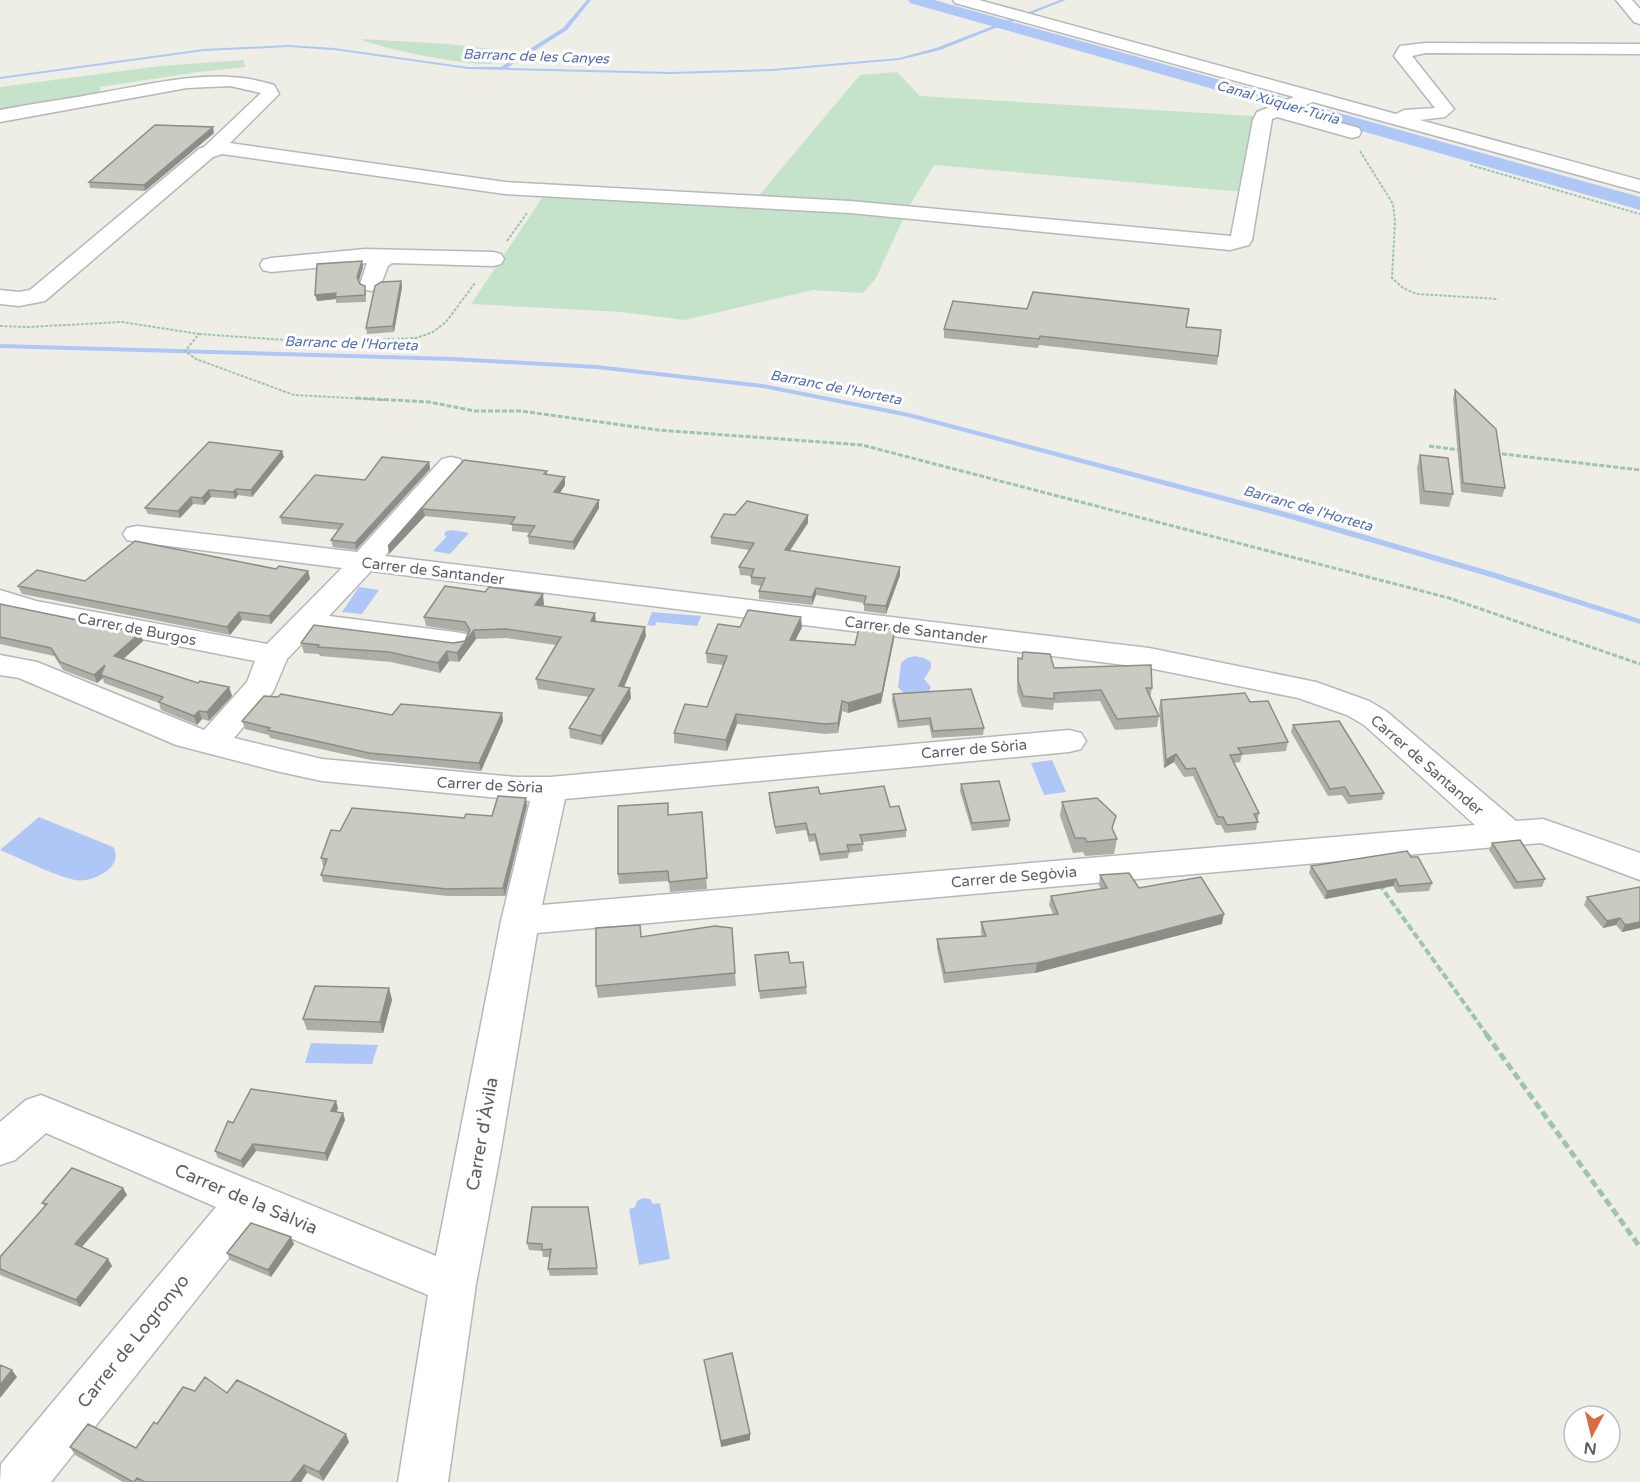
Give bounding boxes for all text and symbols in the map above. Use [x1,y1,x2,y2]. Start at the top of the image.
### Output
water label: Barranc de les Canyes [463,45,611,68]
water label: Canal Xúquer-Túria [1214,77,1342,128]
water label: Barranc de l'Horteta [284,333,419,354]
water label: Barranc de l'Horteta [769,366,904,409]
water label: Barranc de l'Horteta [1241,482,1375,535]
street label: Carrer de Santander [361,553,506,589]
street label: Carrer de Burgos [76,609,198,649]
street label: Carrer de Santander [844,612,989,648]
street label: Carrer de Santander [1367,711,1487,819]
street label: Carrer de Sòria [920,735,1028,763]
street label: Carrer de Sòria [436,773,544,797]
street label: Carrer de Segòvia [950,863,1078,891]
street label: Carrer d'Àvila [461,1076,503,1192]
street label: Carrer de la Sàlvia [171,1159,321,1239]
street label: Carrer de Logronyo [72,1270,194,1412]
north arrow [1562,1404,1622,1464]
text: N [1583,1437,1598,1459]

